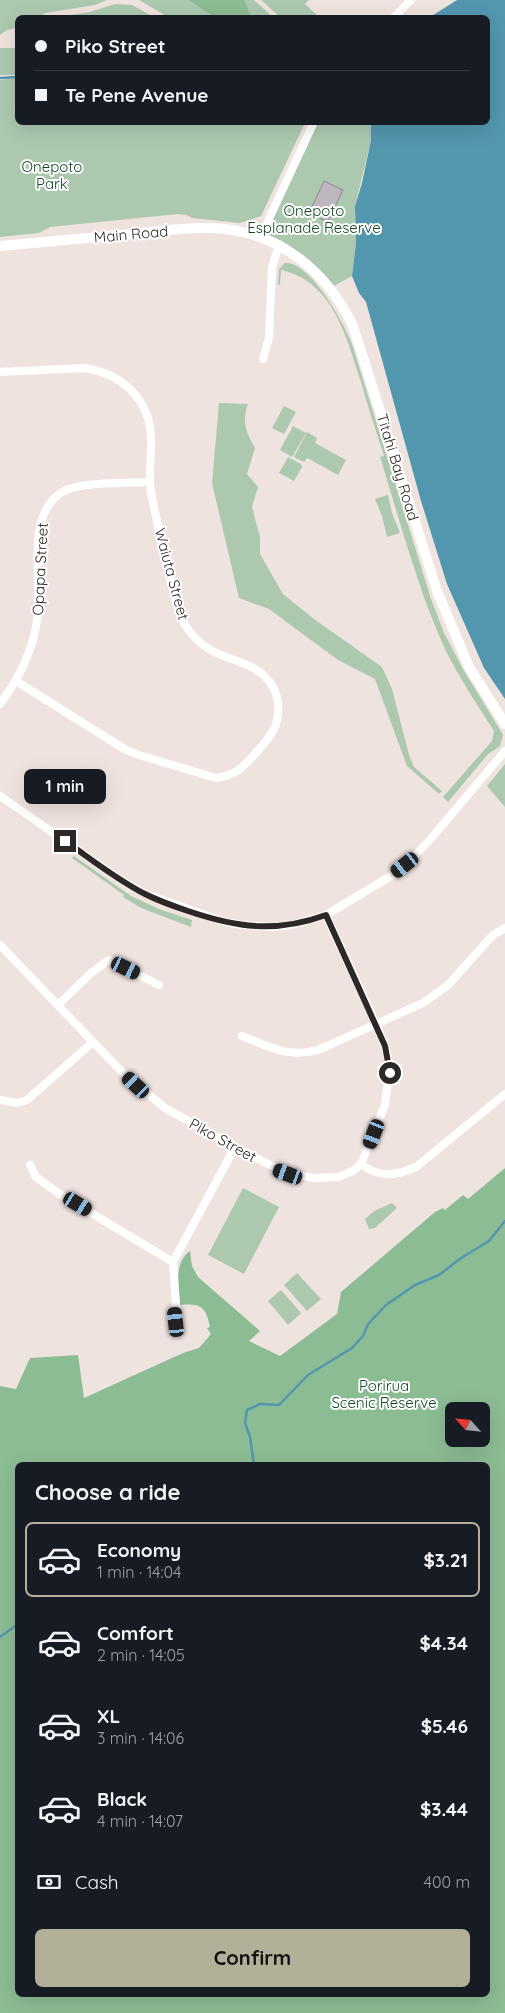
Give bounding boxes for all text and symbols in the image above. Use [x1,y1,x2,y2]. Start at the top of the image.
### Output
text: Piko Street [65,34,166,58]
text: Te Pene Avenue [65,83,209,107]
park label: Onepoto Park [22,157,82,193]
park label: Onepoto Esplanade Reserve [247,201,381,237]
street label: Main Road [93,221,169,247]
street label: Titahi Bay Road [373,411,423,523]
street label: Opapa Street [28,522,52,616]
street label: Waiuta Street [151,526,193,622]
callout: 1 min [24,768,106,804]
text: 1 min [46,776,84,796]
route end [54,830,76,852]
car [388,850,421,880]
car [109,955,142,981]
route start [379,1062,401,1084]
car [119,1069,152,1101]
street label: Piko Street [186,1114,260,1166]
car [361,1117,386,1151]
car [271,1162,304,1186]
car [61,1190,94,1218]
car [166,1306,185,1338]
park label: Porirua Scenic Reserve [331,1376,437,1412]
north arrow [445,1402,490,1448]
map controls [445,1402,490,1447]
text: Choose a ride [35,1478,180,1506]
icon: car [37,1537,82,1582]
text: Economy [97,1538,181,1562]
text: $3.21 [424,1548,468,1572]
text: 1 min · 14:04 [97,1562,181,1582]
icon: car [37,1620,82,1665]
text: Comfort [97,1621,174,1645]
text: $4.34 [419,1631,468,1655]
text: 2 min · 14:05 [97,1645,185,1665]
icon: car [37,1703,82,1748]
text: XL [97,1704,120,1728]
text: $5.46 [421,1714,468,1738]
text: 3 min · 14:06 [97,1728,184,1748]
icon: car [37,1786,82,1831]
text: Black [97,1787,147,1811]
text: $3.44 [420,1797,468,1821]
text: 4 min · 14:07 [97,1811,183,1831]
icon: cash [35,1868,63,1896]
text: Cash [75,1870,119,1894]
text: 400 m [424,1872,470,1892]
button: Confirm [35,1929,470,1987]

